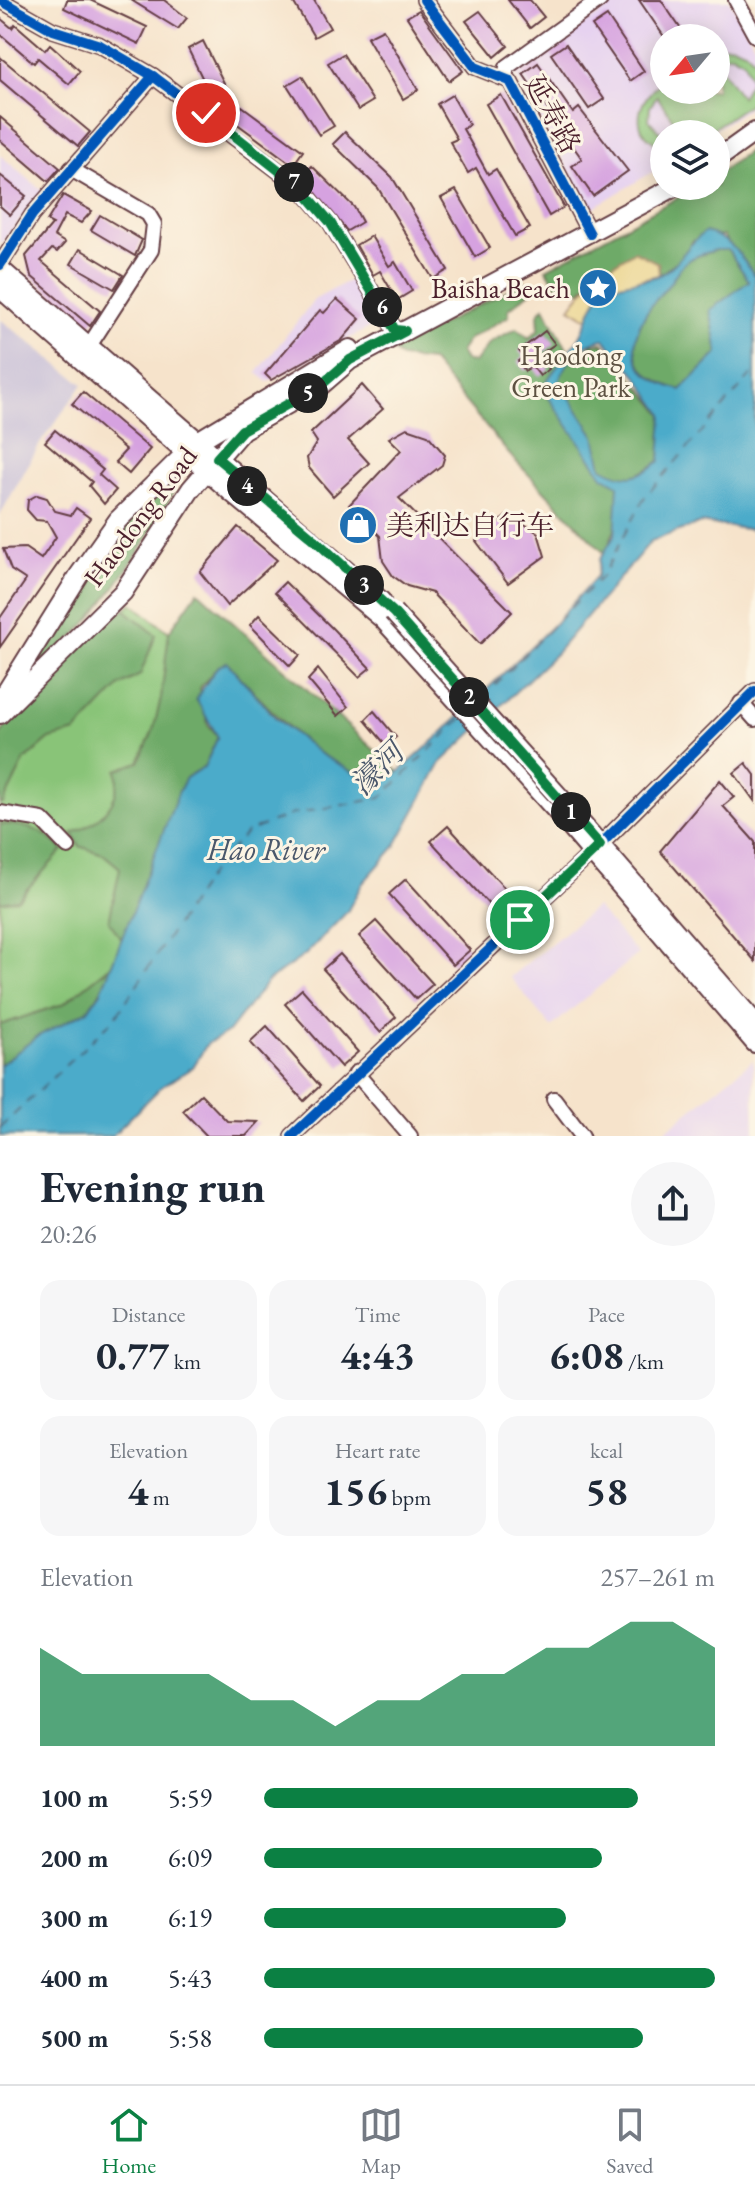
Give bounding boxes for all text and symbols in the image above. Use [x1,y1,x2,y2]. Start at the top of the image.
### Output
north arrow [650,24,730,104]
map controls [650,24,730,200]
street label: 延寿路 [517,69,589,159]
pin [172,79,240,147]
icon: check [184,91,228,135]
button: layers [650,120,730,200]
pin: 7 [274,162,314,202]
text: 7 [288,167,300,196]
place icon: Baisha Beach [577,267,619,309]
place label: Baisha Beach [431,270,570,306]
pin: 6 [362,287,402,327]
text: 6 [376,292,388,321]
park label: Haodong Green Park [511,337,632,405]
pin: 5 [288,373,328,413]
text: 5 [302,378,314,407]
street label: Haodong Road [75,438,205,593]
pin: 4 [227,466,267,506]
text: 4 [241,471,253,500]
shop icon: 美利达自行车 [337,504,379,546]
place label: 美利达自行车 [386,507,554,543]
pin: 3 [344,565,384,605]
text: 3 [358,570,370,599]
pin: 2 [449,677,489,717]
text: 2 [463,682,475,711]
water label: 濠河 [342,729,416,803]
pin: 1 [551,792,591,832]
text: 1 [565,797,577,826]
water label: Hao River [206,830,327,869]
pin [486,886,554,954]
icon: arrive [498,898,542,942]
text: Evening run [40,1158,265,1215]
button: share [631,1162,715,1246]
text: 20:26 [40,1217,96,1251]
text: Distance [112,1300,185,1329]
text: Time [355,1300,400,1329]
text: Pace [588,1300,625,1329]
text: 0.77 [96,1329,169,1381]
text: 4:43 [340,1329,415,1381]
text: 6:08 [549,1329,624,1381]
text: km [169,1347,201,1376]
text: /km [624,1347,664,1376]
text: Elevation [109,1436,188,1465]
text: Heart rate [335,1436,420,1465]
text: kcal [590,1436,623,1465]
text: 4 [127,1465,148,1517]
text: 156 [324,1465,387,1517]
text: 58 [585,1465,628,1517]
text: m [148,1483,170,1512]
text: bpm [387,1483,431,1512]
text: Elevation [40,1560,134,1594]
text: 257–261 m [600,1560,715,1594]
text: 100 m [40,1781,108,1815]
text: 5:59 [168,1781,212,1815]
text: 200 m [40,1841,108,1875]
text: 6:09 [168,1841,212,1875]
text: 300 m [40,1901,108,1935]
text: 6:19 [168,1901,212,1935]
text: 400 m [40,1961,108,1995]
text: 5:43 [168,1961,212,1995]
text: 500 m [40,2021,108,2055]
text: 5:58 [168,2021,212,2055]
tab: Home [102,2103,156,2180]
tab: Map [359,2103,403,2180]
tab: Saved [606,2103,653,2180]

